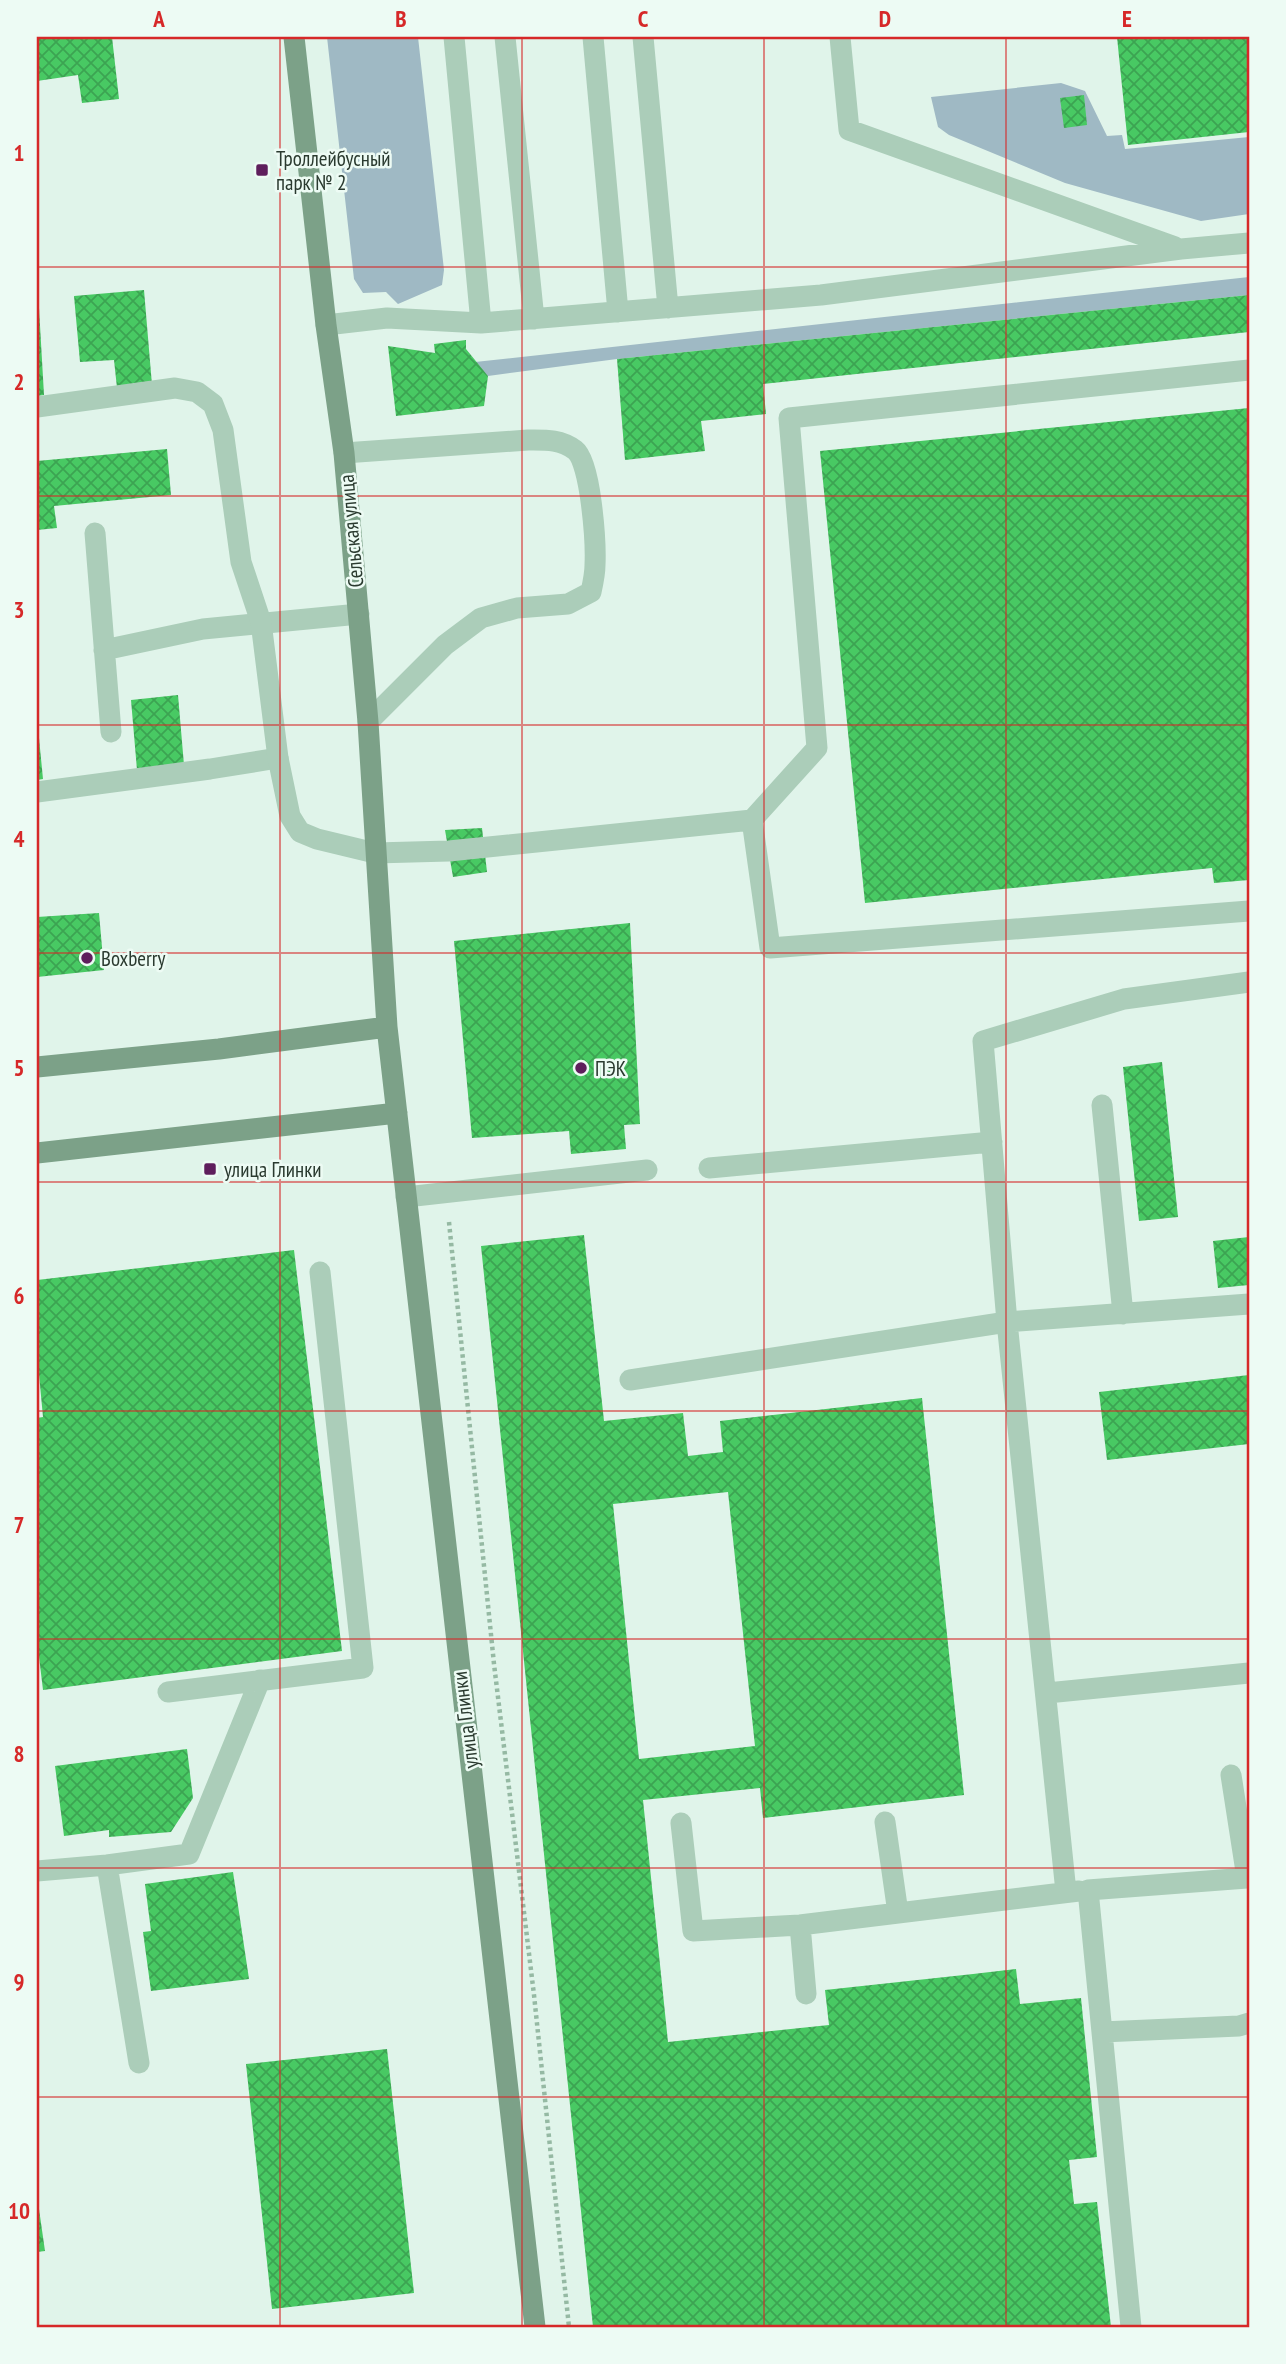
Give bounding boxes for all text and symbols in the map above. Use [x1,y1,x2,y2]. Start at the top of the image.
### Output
text: A [152,4,165,33]
text: B [395,4,407,33]
text: C [638,4,649,33]
text: D [879,4,891,33]
text: E [1122,4,1132,33]
text: 1 [14,138,25,167]
place label: Троллейбусный парк № 2 [276,145,390,196]
marker: Троллейбусный парк № 2 [254,162,270,178]
text: 2 [14,367,25,396]
street label: Сельская улица [333,473,369,589]
text: 3 [14,595,25,624]
text: 4 [14,824,25,853]
place label: Boxberry [101,945,166,972]
marker: Boxberry [79,950,95,966]
text: 5 [14,1053,25,1082]
place label: ПЭК [595,1055,626,1082]
marker: ПЭК [573,1060,589,1076]
place label: улица Глинки [224,1156,321,1183]
marker: улица Глинки [202,1161,218,1177]
text: 6 [14,1281,25,1310]
text: 7 [14,1510,25,1539]
street label: улица Глинки [446,1670,484,1770]
text: 8 [14,1739,25,1768]
text: 9 [14,1967,25,1996]
text: 10 [8,2196,30,2225]

